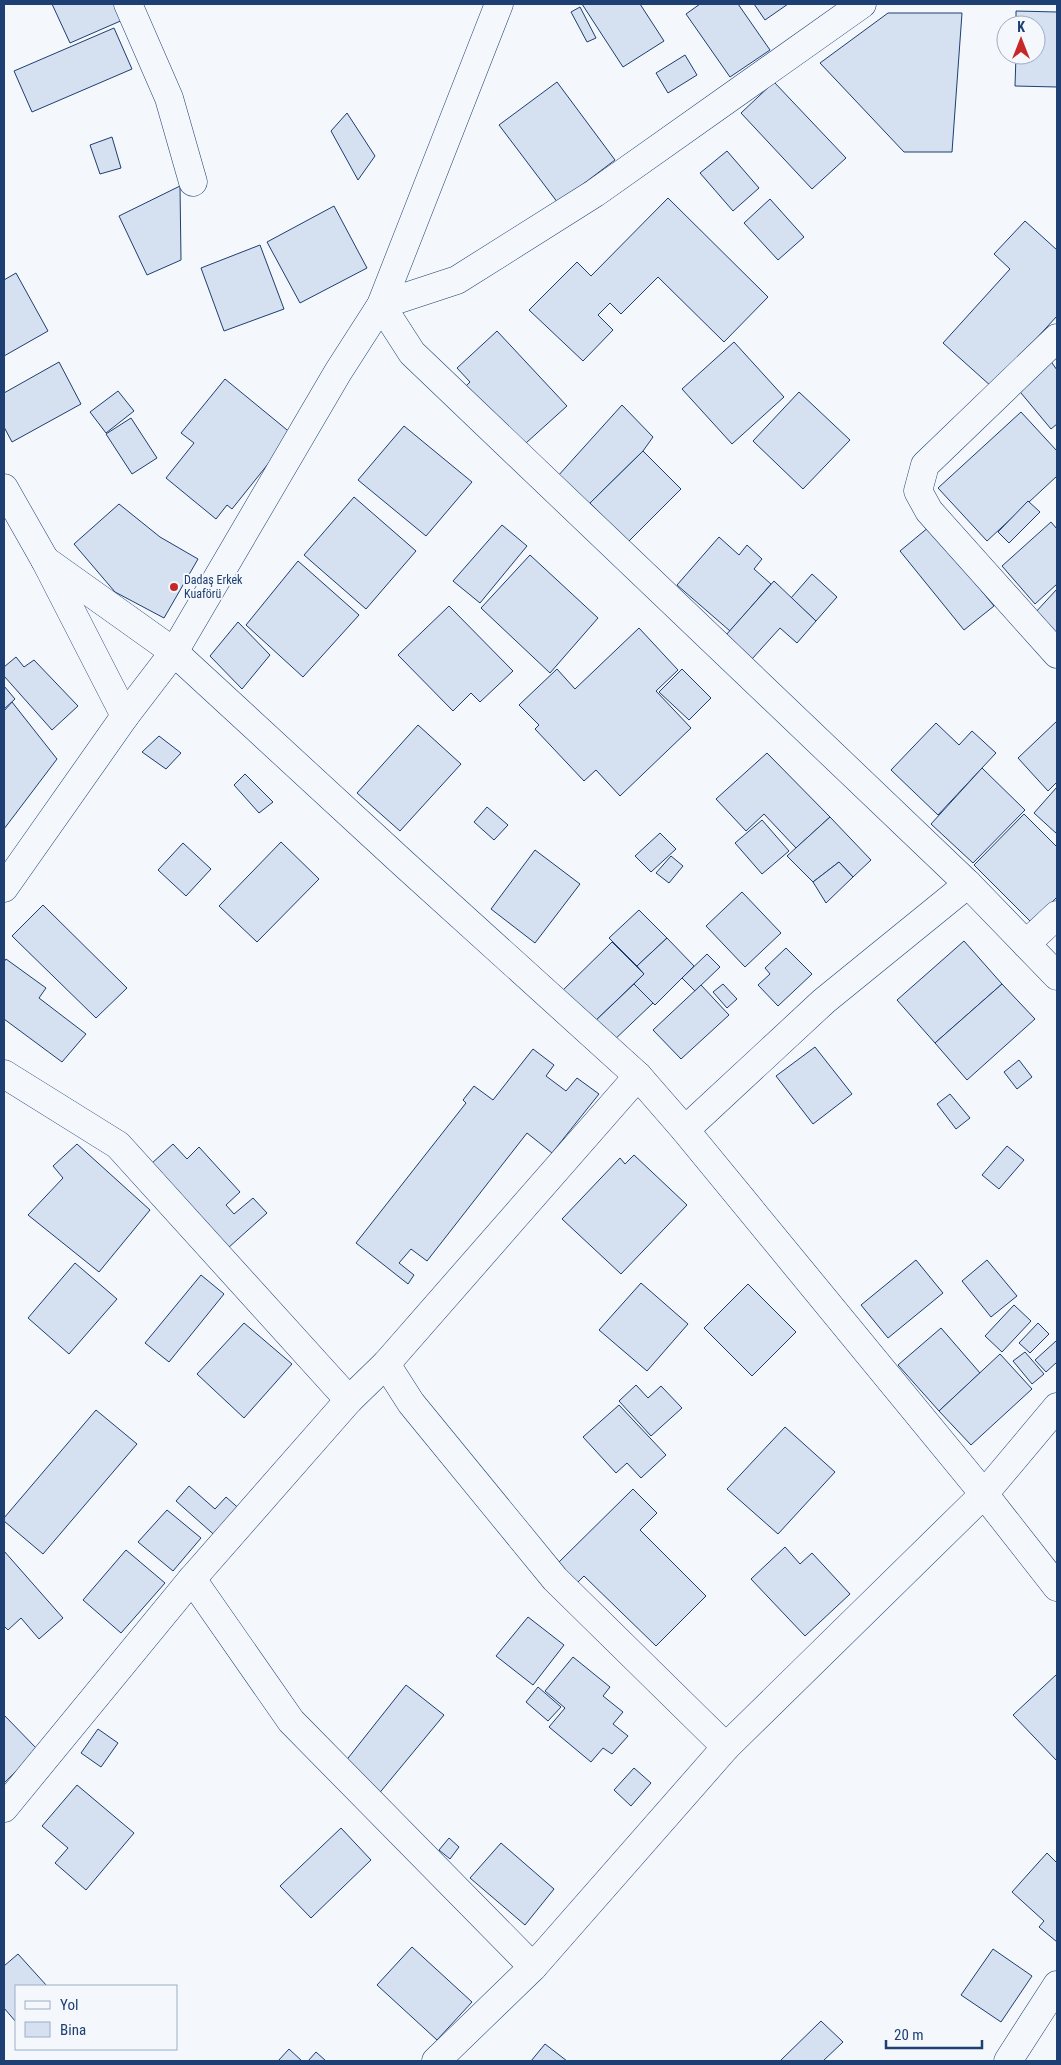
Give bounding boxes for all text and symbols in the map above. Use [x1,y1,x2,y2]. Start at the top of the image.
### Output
north arrow [996,15,1046,65]
text: K [1017,19,1025,35]
place label: Dadaş Erkek Kuaförü [184,573,243,601]
marker: Dadaş Erkek Kuaförü [168,581,180,593]
legend [15,1985,178,2050]
text: Yol [60,1996,78,2014]
scale bar [886,2018,982,2050]
text: Bina [60,2021,86,2039]
text: 20 m [894,2026,924,2044]

